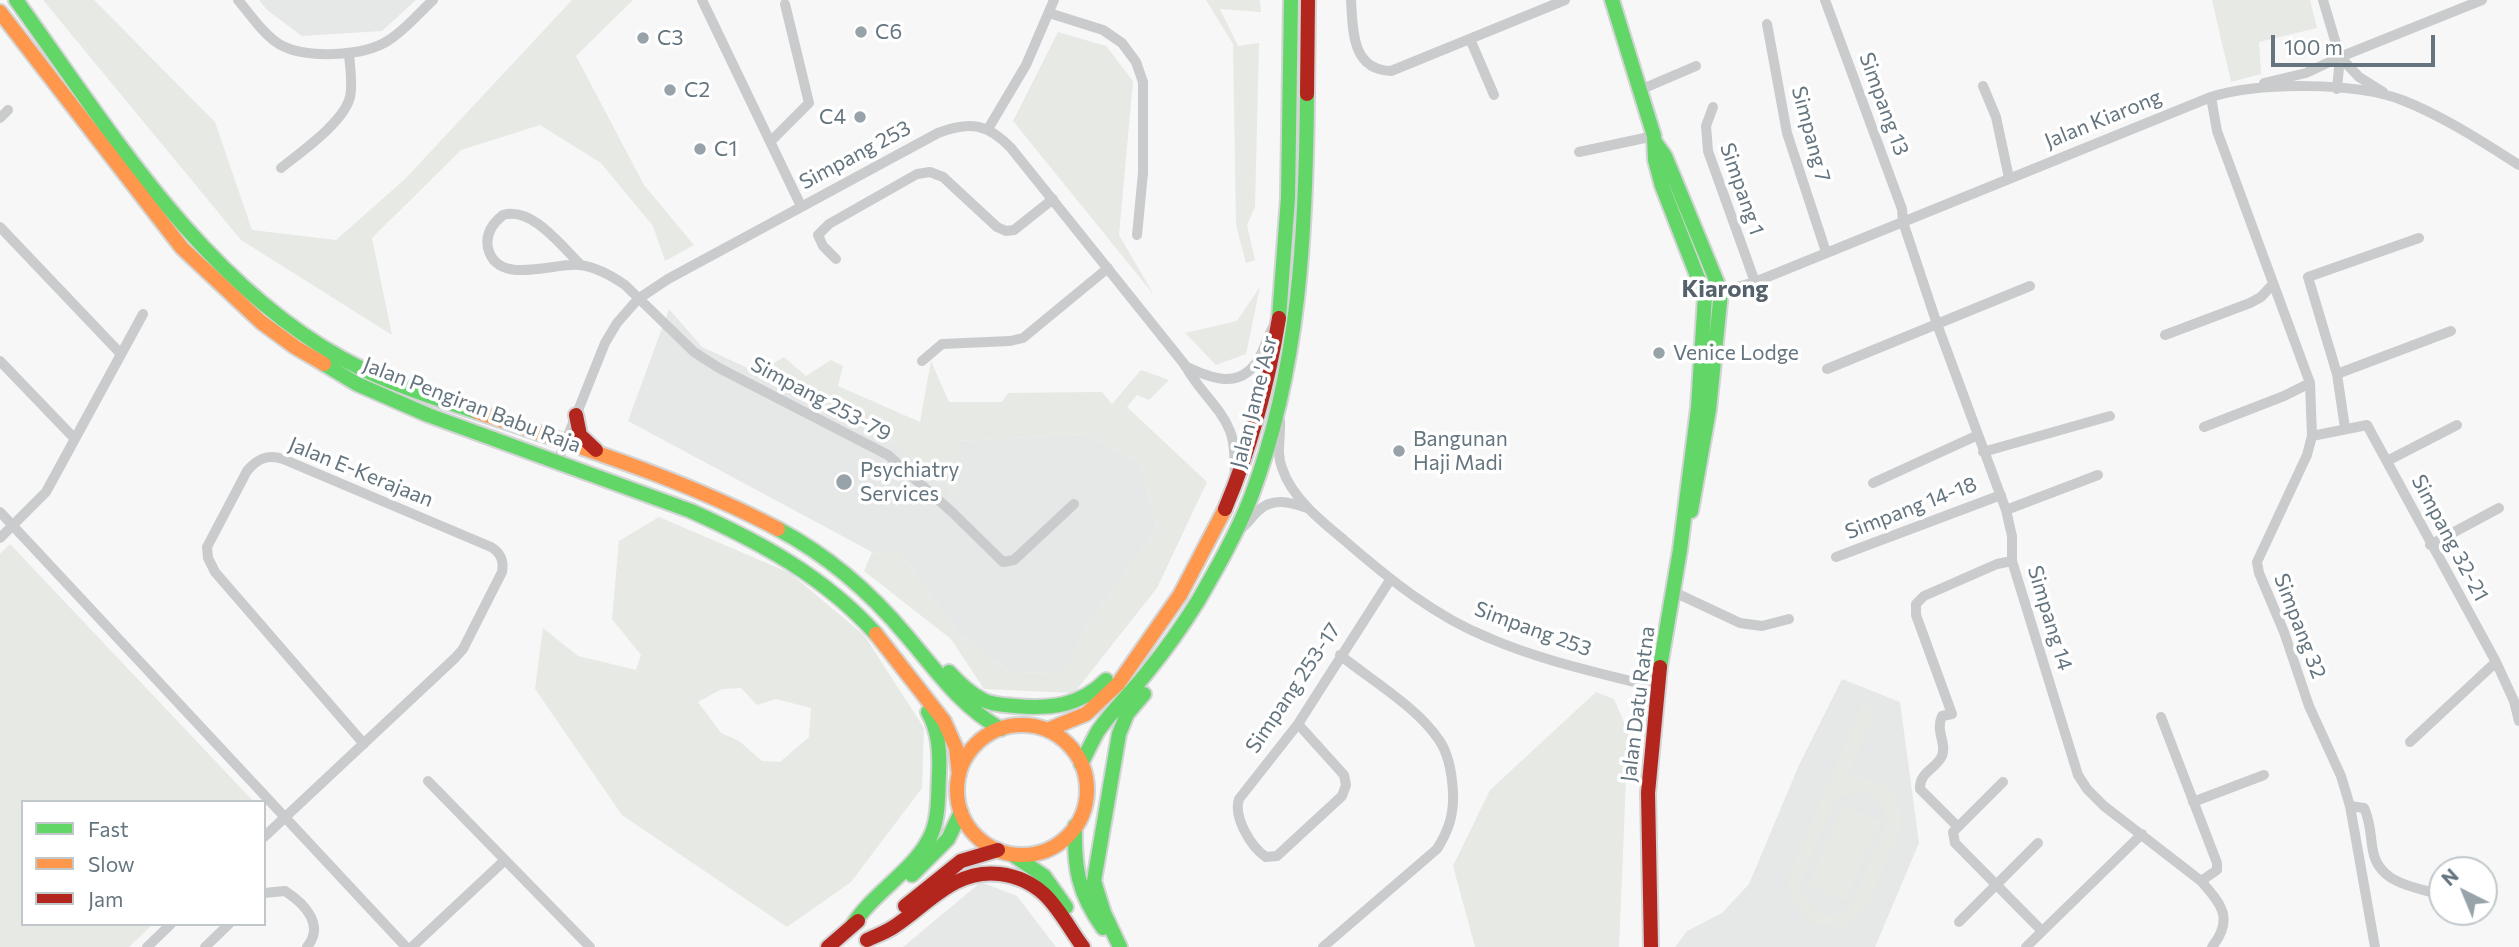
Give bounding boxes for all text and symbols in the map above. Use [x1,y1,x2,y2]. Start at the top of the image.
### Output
place label: C6 [875,19,902,45]
scale bar [2274,21,2438,65]
marker: C6 [853,24,869,40]
place label: C3 [657,25,683,51]
marker: C3 [635,30,651,46]
text: 100 m [2284,34,2343,59]
street label: Simpang 13 [1854,49,1914,159]
place label: C2 [684,77,710,103]
marker: C2 [662,82,678,98]
street label: Simpang 7 [1786,83,1836,185]
street label: Jalan Kiarong [2041,84,2165,154]
place label: C4 [819,104,846,130]
marker: C4 [852,109,868,125]
street label: Simpang 253 [795,115,915,195]
place label: C1 [714,136,737,162]
street label: Simpang 1 [1714,140,1770,238]
marker: C1 [692,141,708,157]
district label: Kiarong [1681,275,1769,303]
street label: Jalan Jame 'Asr [1225,333,1283,471]
place label: Venice Lodge [1673,340,1799,366]
marker: Venice Lodge [1651,345,1667,361]
street label: Simpang 253-79 [747,351,895,447]
street label: Jalan Pengiran Babu Raja [359,352,585,458]
place label: Bangunan Haji Madi [1413,426,1508,476]
street label: Jalan E-Kerajaan [285,432,437,512]
marker: Bangunan Haji Madi [1391,443,1407,459]
place label: Psychiatry Services [860,457,959,507]
street label: Simpang 32-21 [2406,470,2494,606]
street label: Simpang 14-18 [1842,471,1980,545]
marker: Psychiatry Services [834,472,854,492]
street label: Simpang 14 [2022,562,2078,674]
street label: Simpang 32 [2268,570,2332,682]
street label: Simpang 253 [1471,596,1595,662]
street label: Simpang 253-17 [1240,618,1346,758]
street label: Jalan Datu Ratna [1616,625,1660,783]
legend [21,800,266,926]
text: Fast [88,816,129,841]
text: Slow [88,851,135,876]
north arrow [2428,856,2498,926]
text: N [2437,863,2463,890]
text: Jam [88,886,123,911]

